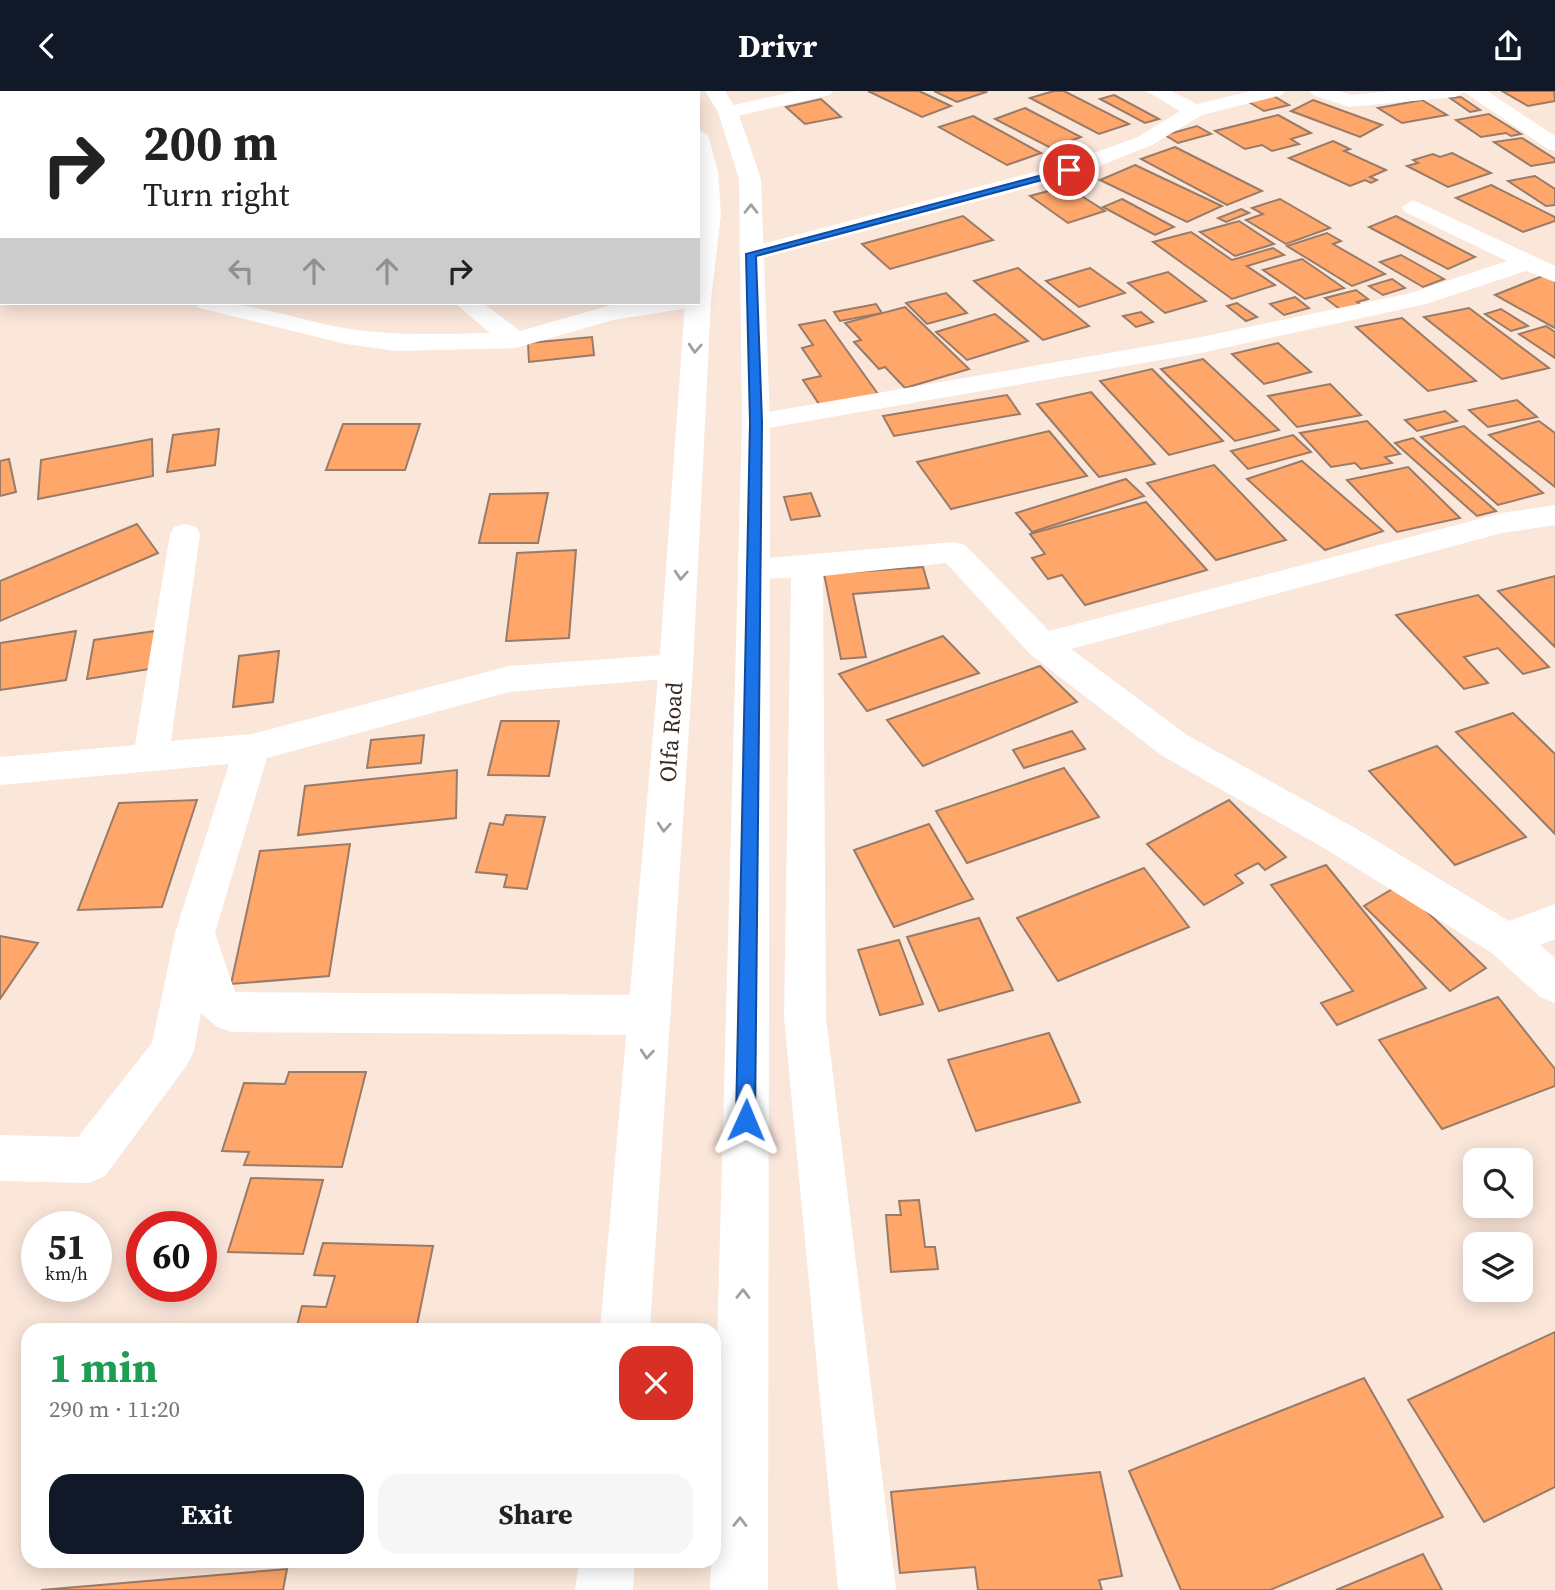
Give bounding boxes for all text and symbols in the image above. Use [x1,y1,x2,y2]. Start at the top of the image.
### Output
text: Drivr [738,24,817,68]
icon: back [28,27,66,65]
icon: share [1489,27,1527,65]
text: 200 m [143,109,278,176]
icon: right [28,119,119,210]
pin [1039,140,1099,200]
icon: arrive [1050,151,1088,189]
text: Turn right [143,173,289,217]
one-way arrow [743,204,758,215]
icon: left [222,252,260,290]
icon: ahead [295,252,333,290]
icon: ahead [368,252,406,290]
icon: right [441,252,479,290]
one-way arrow [688,343,703,354]
one-way arrow [674,570,689,581]
street label: Olfa Road [652,681,690,783]
one-way arrow [657,821,672,832]
one-way arrow [640,1048,655,1059]
position arrow [709,1083,783,1157]
map controls [1463,1148,1533,1302]
button: search [1463,1148,1533,1218]
speed limit sign: 60 [126,1211,217,1302]
text: 51 [48,1223,85,1271]
button: layers [1463,1232,1533,1302]
text: km/h [45,1261,88,1286]
one-way arrow [735,1289,751,1299]
text: 1 min [49,1338,158,1396]
button: close [619,1346,693,1420]
text: 290 m · 11:20 [49,1393,180,1425]
button: Exit [49,1474,364,1554]
button: Share [378,1474,693,1554]
one-way arrow [732,1516,748,1527]

